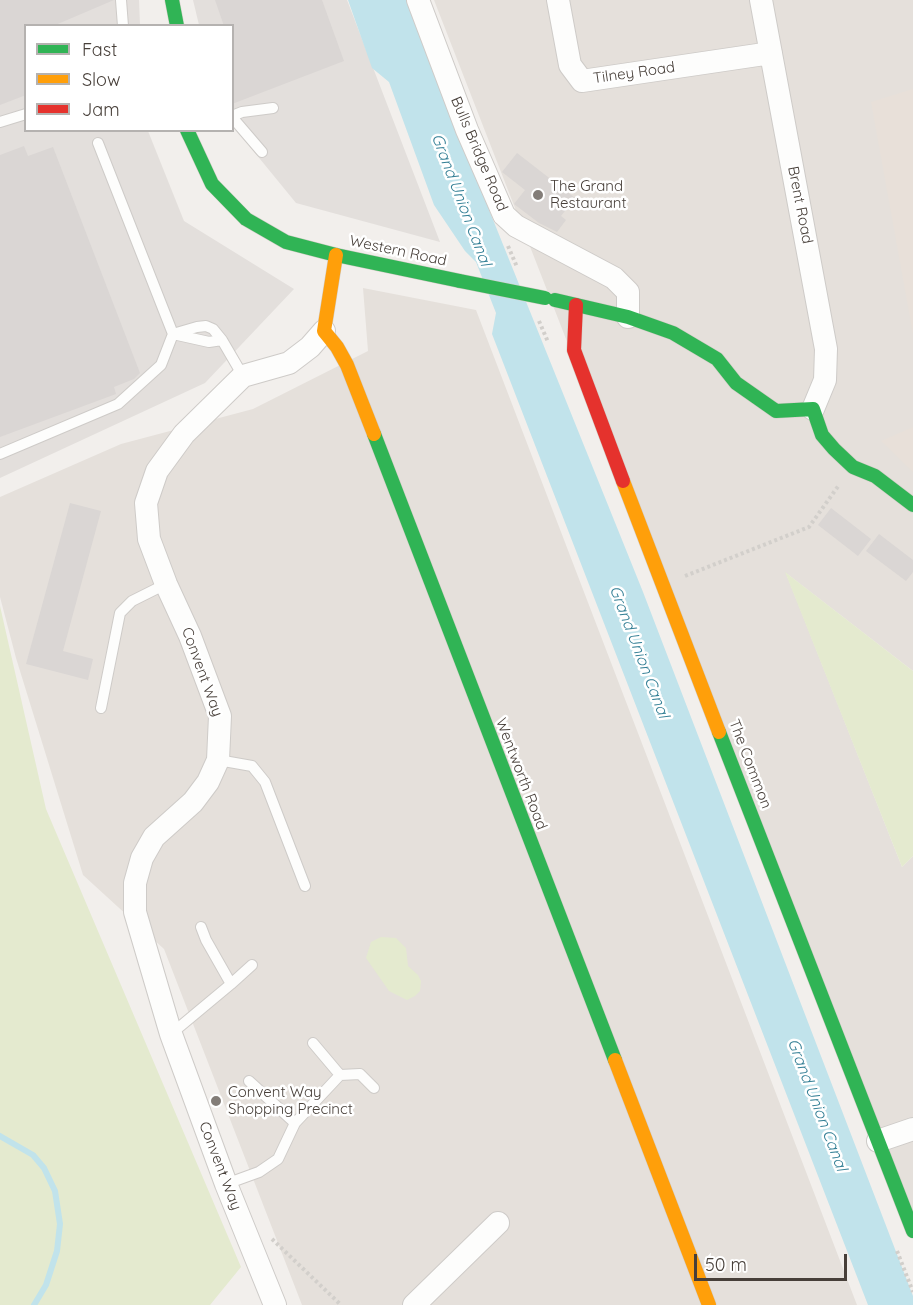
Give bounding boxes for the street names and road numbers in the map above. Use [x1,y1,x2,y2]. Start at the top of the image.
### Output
street label: Tilney Road [592,58,676,88]
street label: Bulls Bridge Road [447,94,511,214]
street label: Brent Road [784,165,816,245]
street label: Western Road [348,232,448,270]
street label: Convent Way [178,625,226,719]
street label: Wentworth Road [491,716,551,832]
street label: The Common [725,717,775,811]
street label: Convent Way [195,1119,245,1213]

